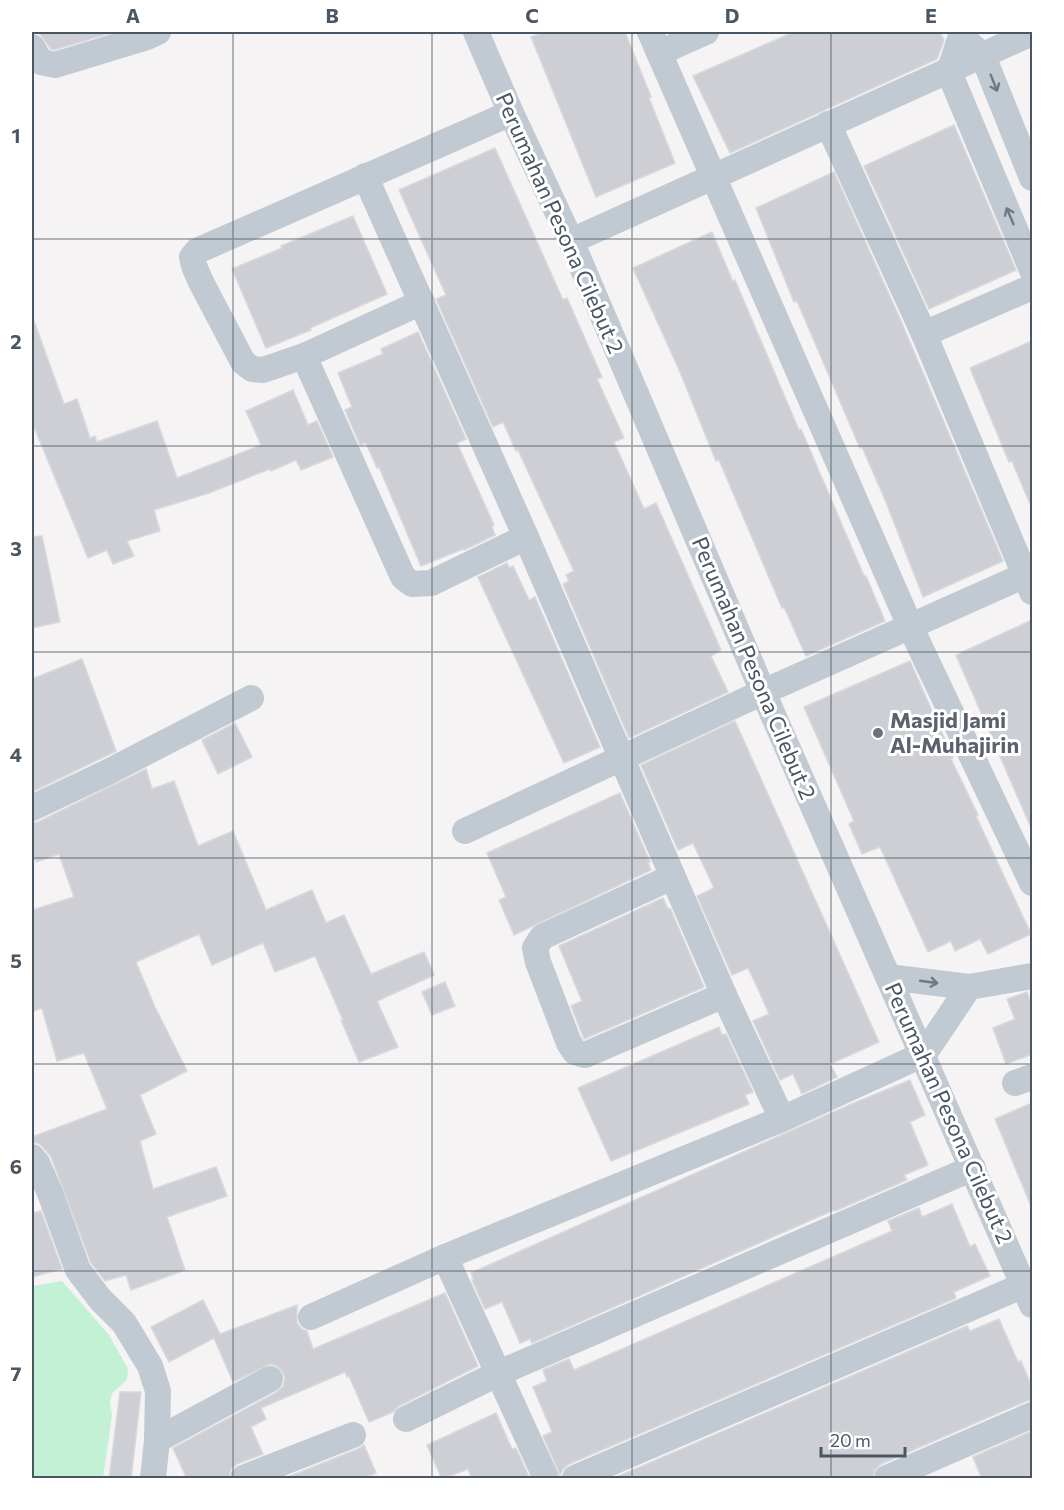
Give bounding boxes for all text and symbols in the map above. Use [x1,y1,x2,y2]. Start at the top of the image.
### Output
text: A [126,3,140,27]
text: B [325,3,339,27]
text: C [525,3,539,27]
text: D [725,3,739,27]
text: E [925,3,937,27]
one-way arrow [989,73,1000,92]
street label: Perumahan Pesona Cilebut 2 [491,88,630,358]
text: 1 [11,123,21,147]
one-way arrow [1004,207,1015,225]
text: 2 [10,329,22,353]
street label: Perumahan Pesona Cilebut 2 [687,532,822,803]
text: 3 [10,536,22,560]
place label: Masjid Jami Al-Muhajirin [890,706,1019,758]
marker: Masjid Jami Al-Muhajirin [871,726,885,740]
text: 4 [10,742,22,766]
text: 5 [10,948,22,972]
one-way arrow [918,977,938,988]
street label: Perumahan Pesona Cilebut 2 [880,978,1019,1248]
text: 6 [10,1154,22,1178]
text: 7 [11,1361,22,1385]
scale bar [821,1420,905,1458]
text: 20 m [830,1429,871,1451]

